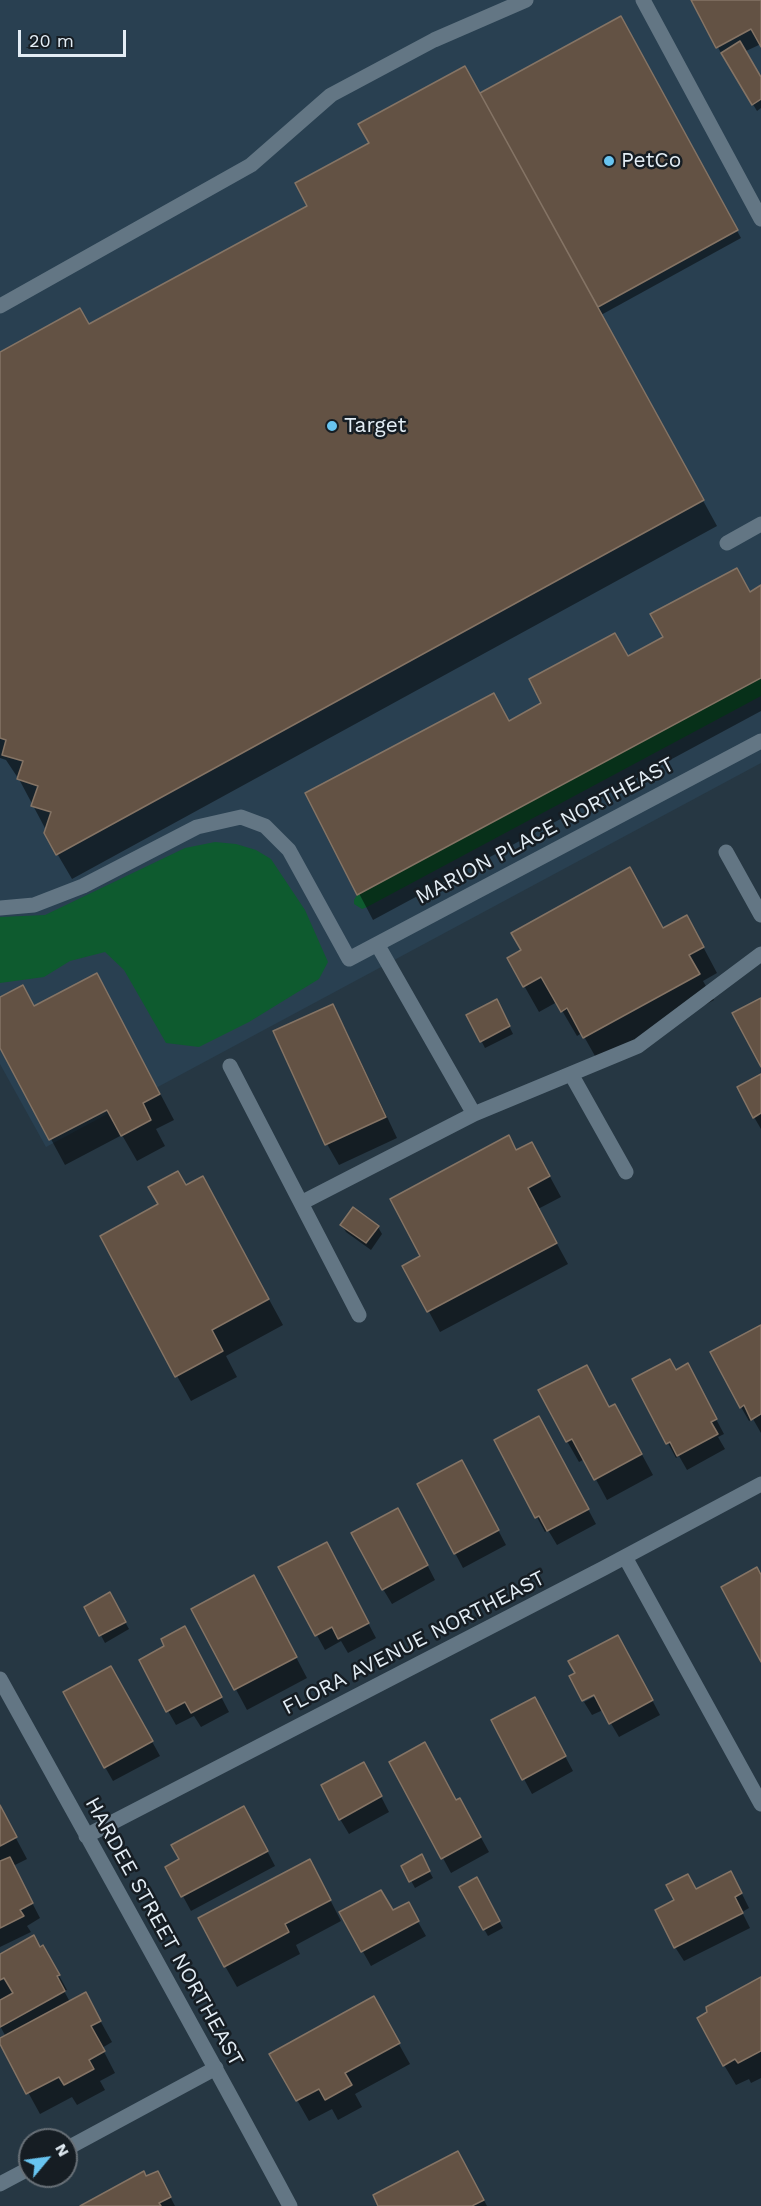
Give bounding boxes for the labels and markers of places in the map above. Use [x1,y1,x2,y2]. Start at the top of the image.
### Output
place label: PetCo [621,148,681,174]
marker: PetCo [602,154,616,168]
place label: Target [344,413,406,439]
marker: Target [325,419,339,433]

